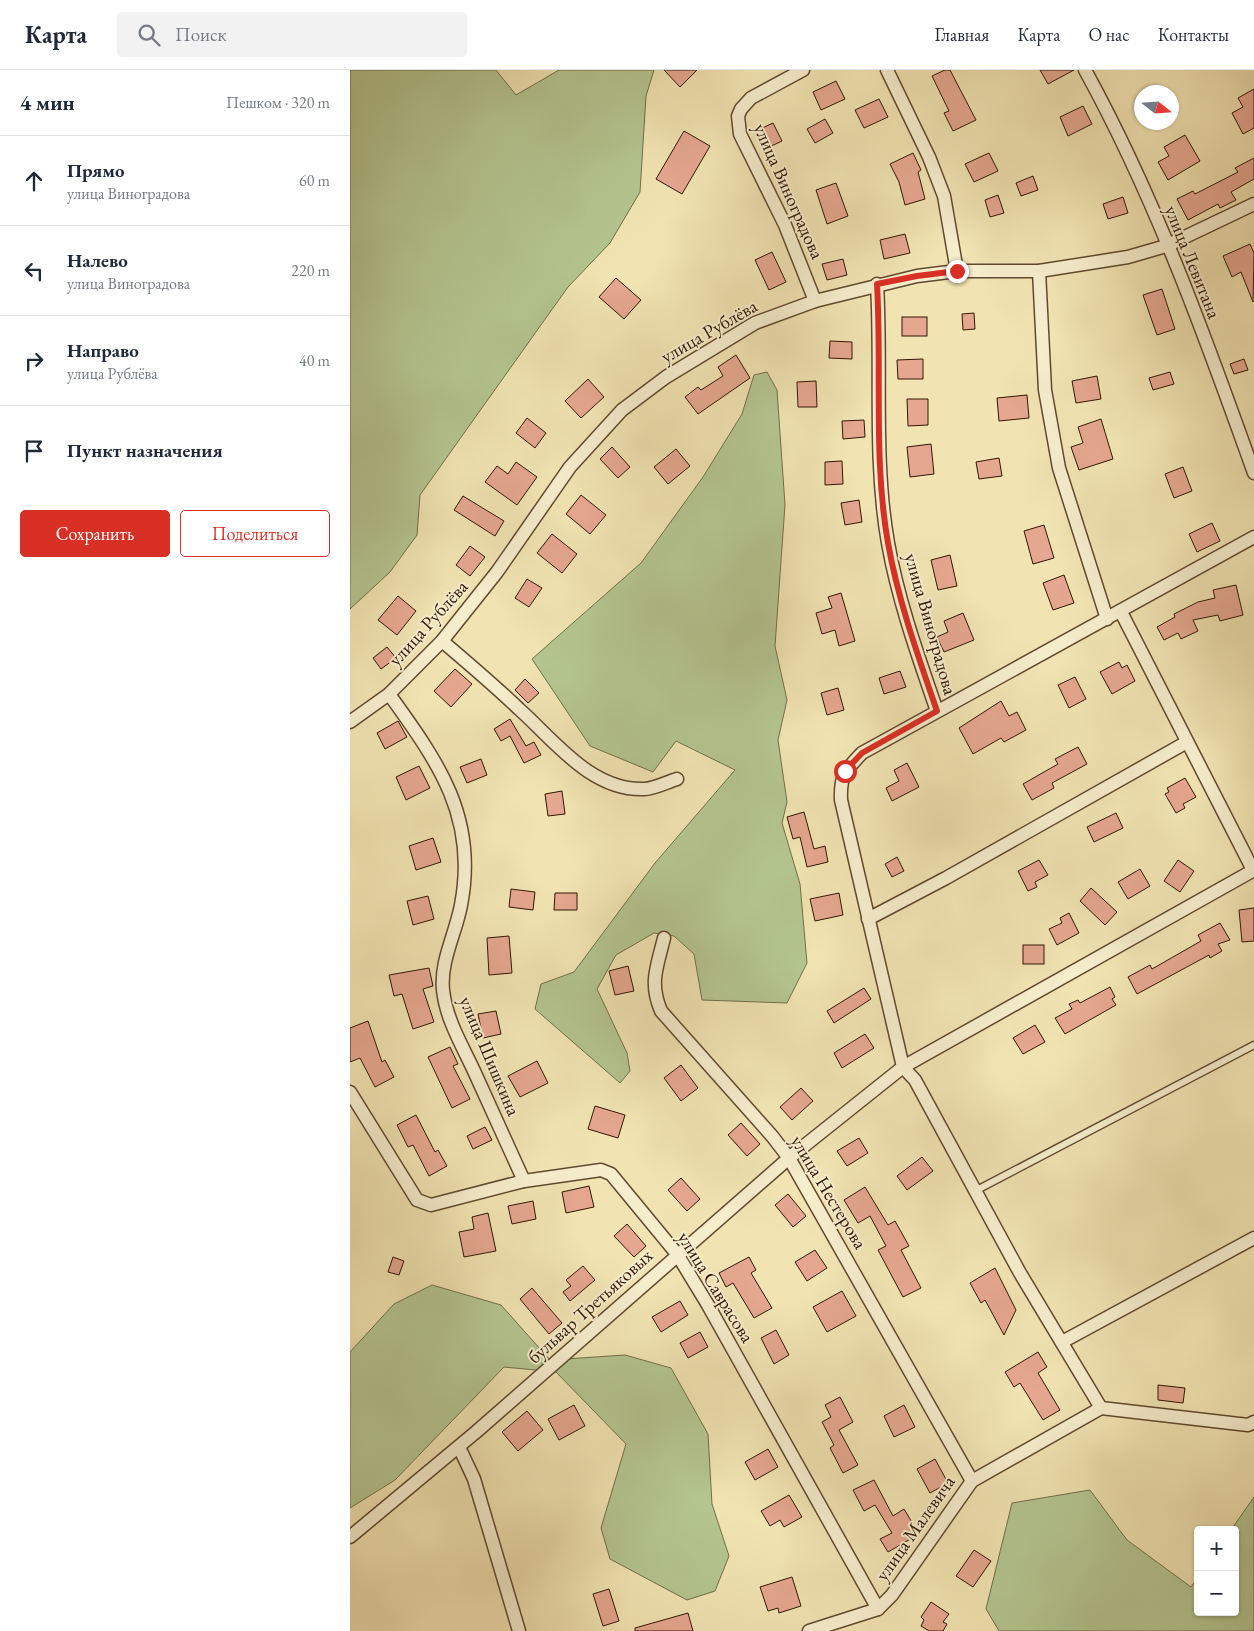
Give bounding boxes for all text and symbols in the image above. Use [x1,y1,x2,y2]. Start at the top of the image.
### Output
search box [117,12,467,57]
text: Карта [25,19,87,50]
icon: search [135,21,163,49]
text: Поиск [175,22,227,47]
text: Главная [935,23,989,46]
text: Карта [1017,23,1060,46]
text: О нас [1088,23,1130,46]
text: Контакты [1158,23,1229,46]
north arrow [1134,85,1179,130]
text: 4 мин [20,89,75,116]
text: Пешком · 320 m [226,92,330,113]
street label: улица Виноградова [748,119,830,263]
text: Прямо [67,158,125,183]
icon: ahead [20,167,48,195]
text: 60 m [299,170,330,191]
text: улица Виноградова [67,183,190,204]
street label: улица Левитана [1159,202,1227,323]
text: Налево [67,248,128,273]
icon: left [20,257,48,285]
text: 220 m [291,260,330,281]
route end [946,260,969,283]
text: улица Виноградова [67,273,190,294]
street label: улица Рублёва [656,293,762,369]
text: Направо [67,338,139,363]
icon: right [20,347,48,375]
text: 40 m [299,350,330,371]
text: улица Рублёва [67,363,158,384]
icon: arrive [20,437,48,465]
text: Пункт назначения [67,438,223,463]
button: Сохранить [20,510,170,557]
button: Поделиться [180,510,330,557]
street label: улица Виноградова [899,550,963,698]
street label: улица Рублёва [383,574,474,671]
route start [834,760,857,783]
street label: улица Шишкина [454,992,527,1120]
street label: улица Нестерова [785,1130,873,1254]
street label: улица Саврасова [672,1227,760,1348]
street label: бульвар Третьяковых [522,1243,658,1369]
street label: улица Малевича [869,1470,961,1586]
map controls [1194,1526,1239,1616]
button: + [1194,1526,1239,1571]
button: − [1194,1571,1239,1616]

